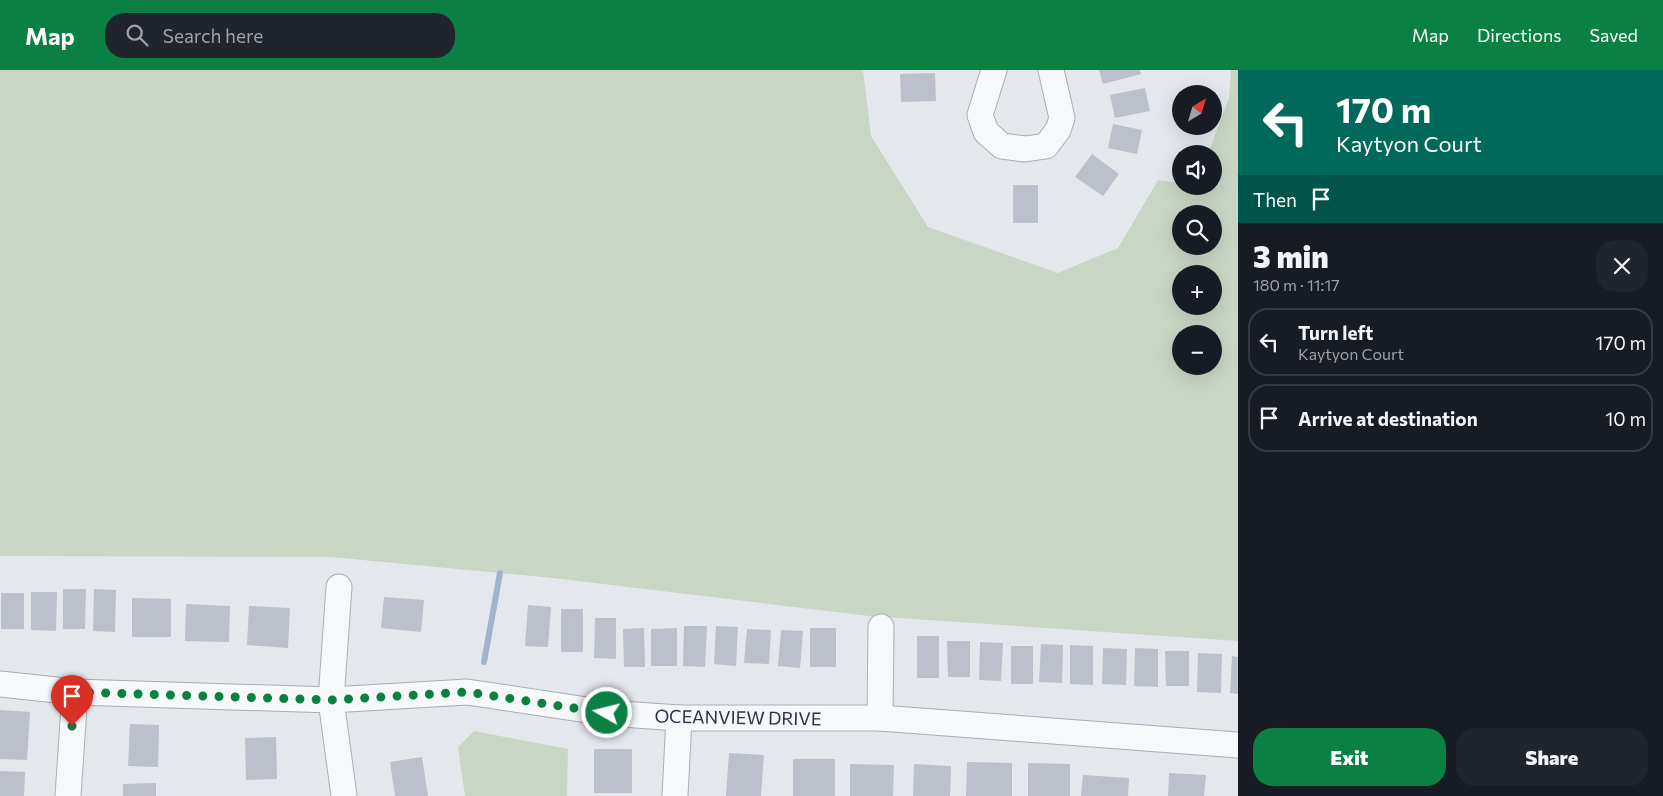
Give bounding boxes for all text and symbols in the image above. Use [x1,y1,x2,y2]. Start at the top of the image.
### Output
search box [105,13,455,58]
text: Map [25,21,75,50]
icon: search [123,21,151,49]
text: Search here [163,24,263,47]
text: Map [1412,24,1449,46]
text: Directions [1477,24,1561,46]
text: Saved [1589,24,1638,46]
north arrow [1172,85,1222,135]
map controls [1172,85,1222,375]
text: 170 m [1336,87,1431,130]
icon: left [1253,90,1318,155]
text: Kaytyon Court [1336,130,1482,157]
button: sound [1172,145,1222,195]
icon: arrive [1307,185,1335,213]
text: Then [1253,188,1297,211]
button: search [1172,205,1222,255]
text: 3 min [1253,237,1329,274]
button: close [1596,240,1648,292]
button: + [1172,265,1222,315]
text: 180 m · 11:17 [1253,275,1340,294]
text: Turn left [1298,321,1373,344]
button: − [1172,325,1222,375]
icon: left [1255,328,1283,356]
text: 170 m [1595,331,1646,354]
text: Kaytyon Court [1298,344,1404,363]
icon: arrive [1255,404,1283,432]
text: Arrive at destination [1298,407,1478,430]
text: 10 m [1605,407,1646,430]
pin [51,675,93,726]
icon: arrive [58,682,86,710]
position arrow [580,686,632,738]
street label: OCEANVIEW DRIVE [654,705,822,729]
button: Exit [1253,728,1446,786]
button: Share [1456,728,1648,786]

